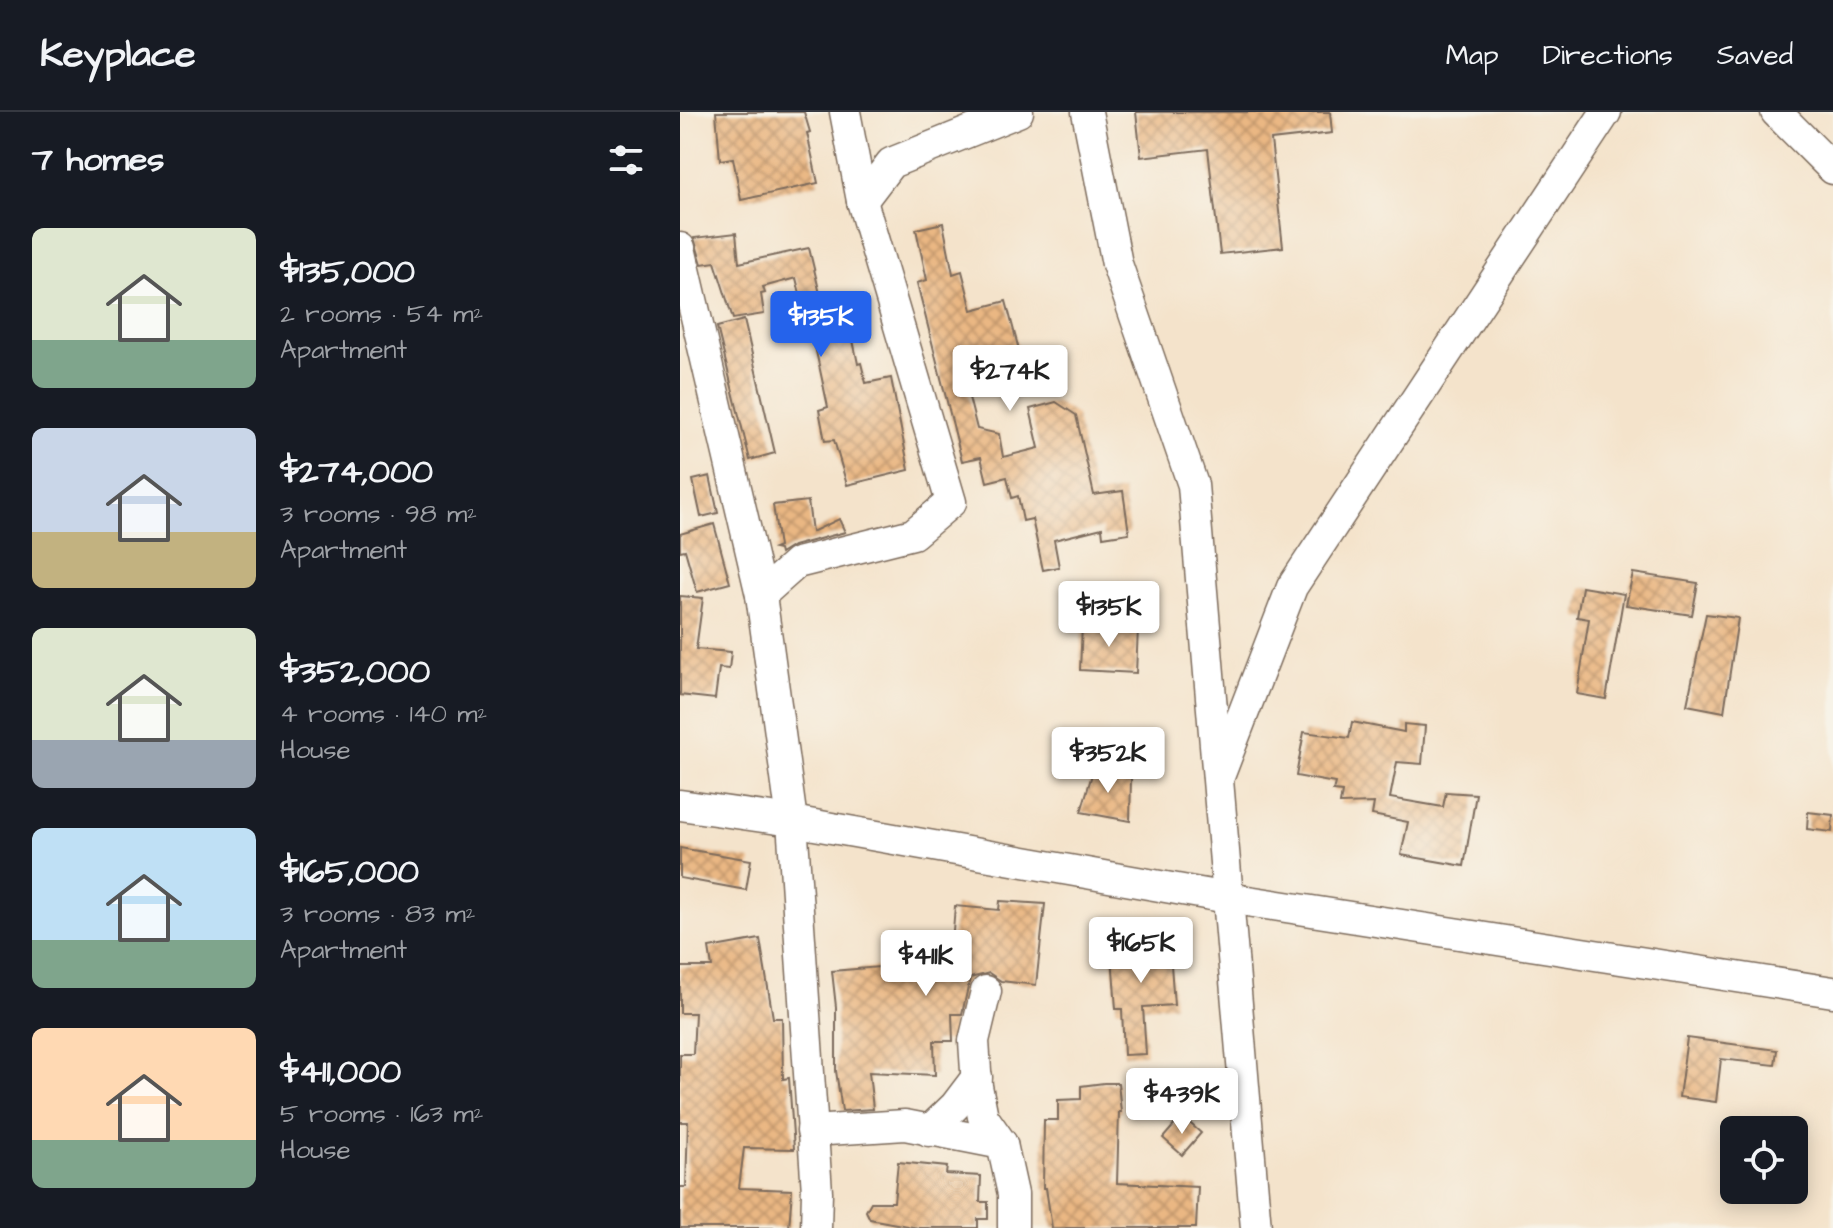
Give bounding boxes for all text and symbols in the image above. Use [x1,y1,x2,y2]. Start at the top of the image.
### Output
text: Keyplace [40,29,196,81]
text: Map [1446,36,1499,75]
text: Directions [1543,36,1673,75]
text: Saved [1717,36,1793,75]
text: 7 homes [32,136,164,184]
icon: filters [604,138,648,182]
text: $135,000 [280,248,415,296]
icon: home [96,260,192,356]
pin: $135K [765,291,877,359]
text: 2 rooms · 54 m² [280,296,483,332]
text: $135K [788,299,854,335]
text: Apartment [280,332,407,368]
pin: $274K [954,345,1066,413]
text: $274K [971,353,1049,389]
text: $274,000 [280,448,433,496]
icon: home [96,460,192,556]
text: 3 rooms · 98 m² [280,496,477,532]
text: Apartment [280,532,407,568]
pin: $135K [1053,581,1165,649]
text: $135K [1076,589,1142,625]
text: $352,000 [280,648,430,696]
icon: home [96,660,192,756]
text: 4 rooms · 140 m² [280,696,487,732]
pin: $352K [1052,727,1164,795]
text: House [280,732,351,768]
text: $352K [1070,735,1146,771]
text: $165,000 [280,848,419,896]
icon: home [96,860,192,956]
text: 3 rooms · 83 m² [280,896,475,932]
pin: $165K [1085,917,1197,985]
text: $165K [1107,925,1175,961]
pin: $411K [870,930,982,998]
text: Apartment [280,932,407,968]
text: $411K [899,938,953,974]
text: $411,000 [280,1048,401,1096]
icon: home [96,1060,192,1156]
pin: $439K [1126,1068,1238,1136]
text: $439K [1144,1076,1220,1112]
text: 5 rooms · 163 m² [280,1096,483,1132]
map controls [1720,1116,1808,1204]
button: locate [1720,1116,1808,1204]
text: House [280,1132,351,1168]

